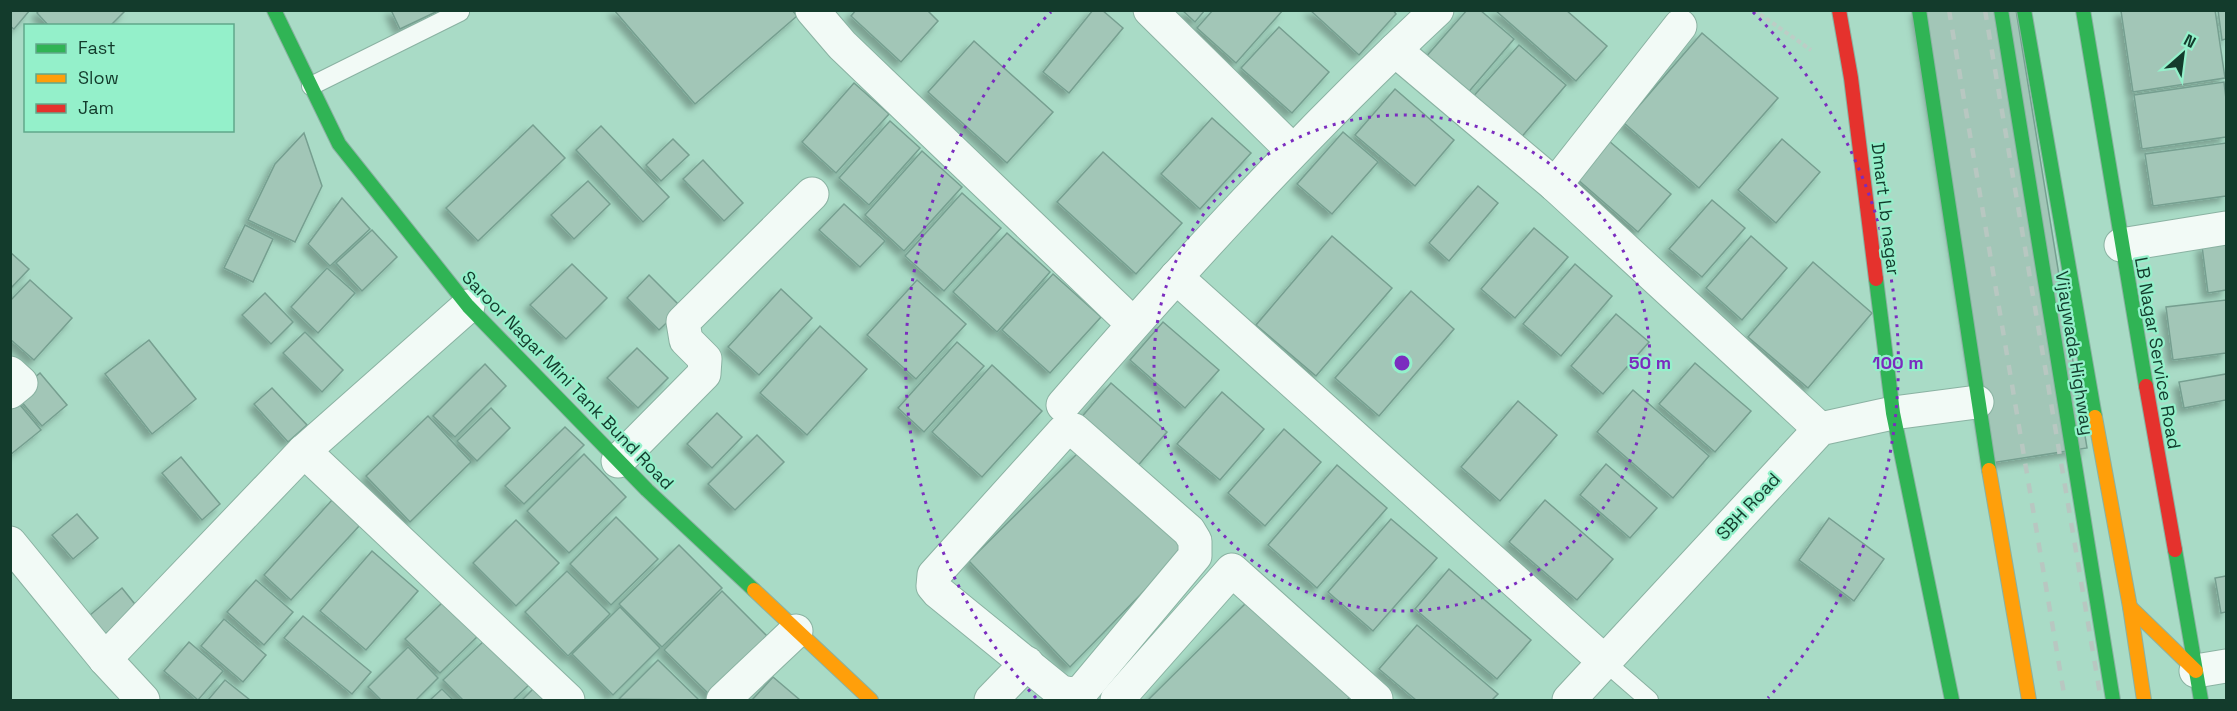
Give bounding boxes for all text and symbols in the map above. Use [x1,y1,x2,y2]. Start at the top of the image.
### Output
legend [24,24,234,132]
north arrow [2153,24,2213,84]
text: N [2180,29,2199,53]
text: Fast [78,36,115,59]
text: Slow [78,66,119,89]
text: Jam [78,96,114,119]
street label: Dmart Lb nagar [1866,141,1906,277]
street label: LB Nagar Service Road [2130,255,2186,451]
street label: Saroor Nagar Mini Tank Bund Road [457,266,679,494]
street label: Vijaywada Highway [2051,269,2099,437]
text: 50 m [1629,351,1671,374]
text: 100 m [1872,351,1924,374]
centre of rings [1392,353,1412,373]
street label: SBH Road [1711,468,1785,544]

